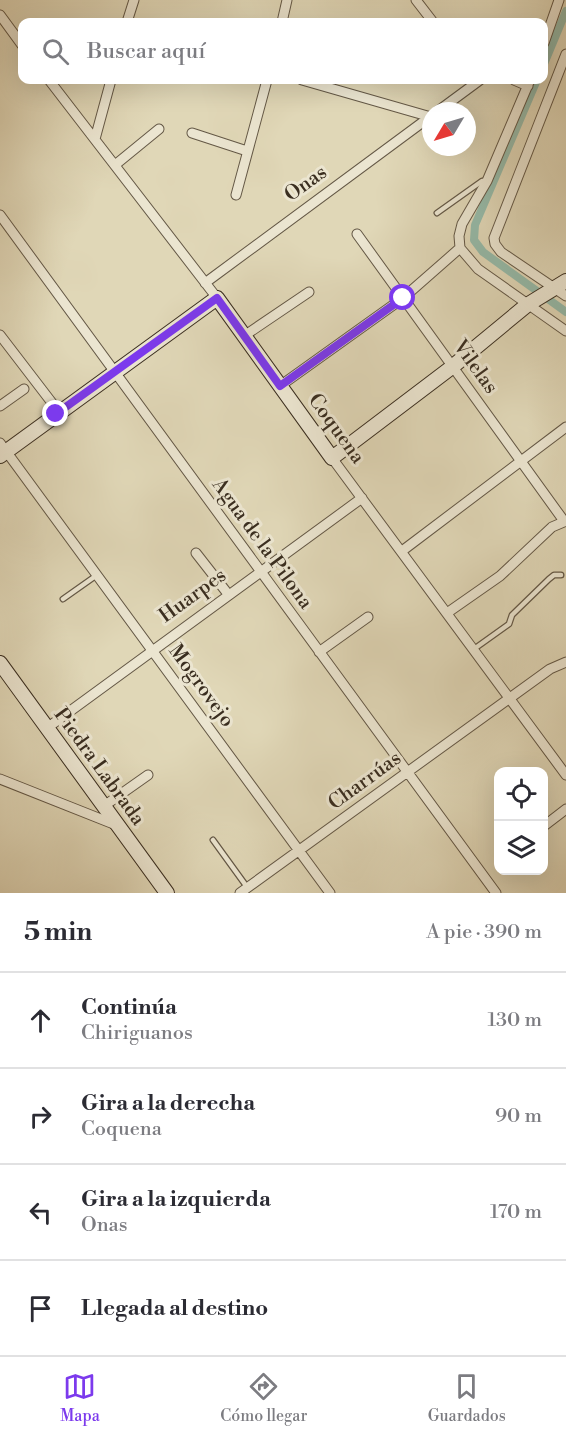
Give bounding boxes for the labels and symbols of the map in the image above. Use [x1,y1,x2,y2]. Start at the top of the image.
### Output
north arrow [422,102,476,156]
street label: Onas [280,160,332,208]
route start [389,284,415,310]
street label: Vilelas [446,334,503,399]
street label: Coquena [302,389,370,470]
route end [42,400,68,426]
street label: Agua de la Pilona [206,473,318,615]
street label: Huarpes [154,563,232,629]
street label: Mogrovejo [162,640,240,732]
street label: Piedra Labrada [48,703,151,831]
street label: Charrúas [324,746,406,816]

